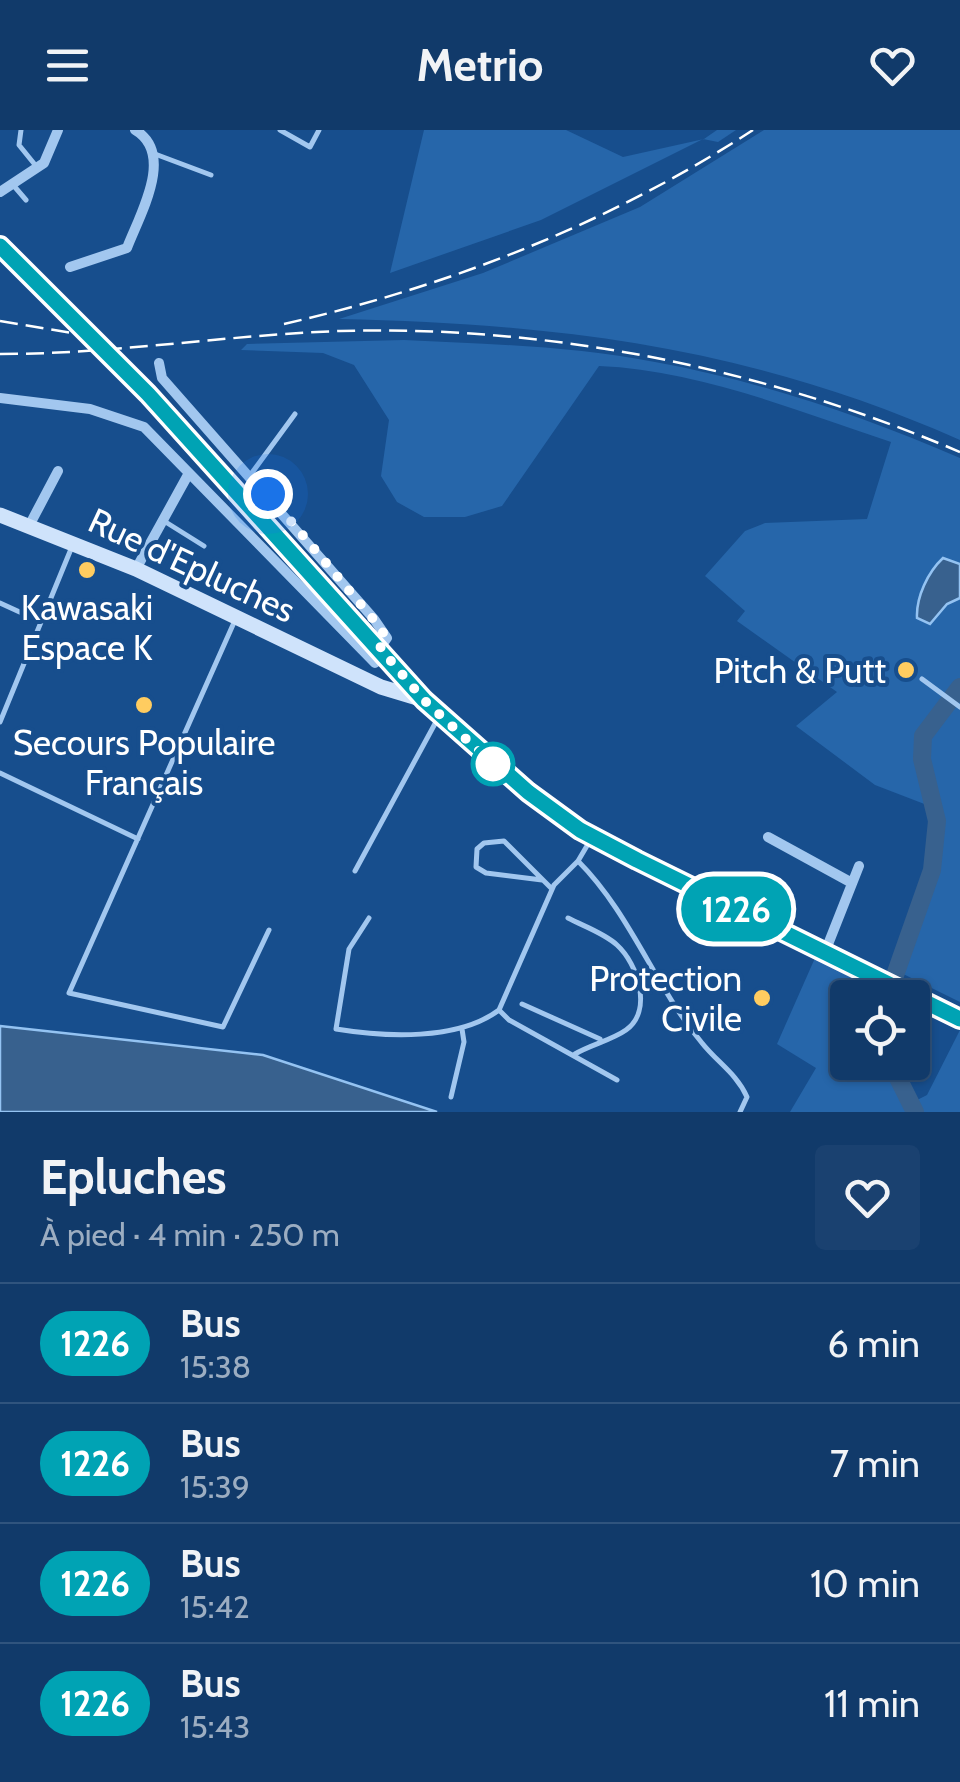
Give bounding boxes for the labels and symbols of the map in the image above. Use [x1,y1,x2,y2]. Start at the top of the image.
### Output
your location [243,469,293,519]
street label: Rue d'Epluches [82,498,302,632]
marker: Kawasaki Espace K [76,559,98,581]
place label: Kawasaki Espace K [21,586,153,669]
place label: Pitch & Putt [713,649,886,692]
marker: Pitch & Putt [895,659,917,681]
marker: Secours Populaire Français [133,694,155,716]
place label: Secours Populaire Français [13,721,275,804]
unlabelled marker [472,743,514,785]
line badge: 1226 [666,876,806,942]
place label: Protection Civile [589,957,742,1040]
marker: Protection Civile [751,987,773,1009]

